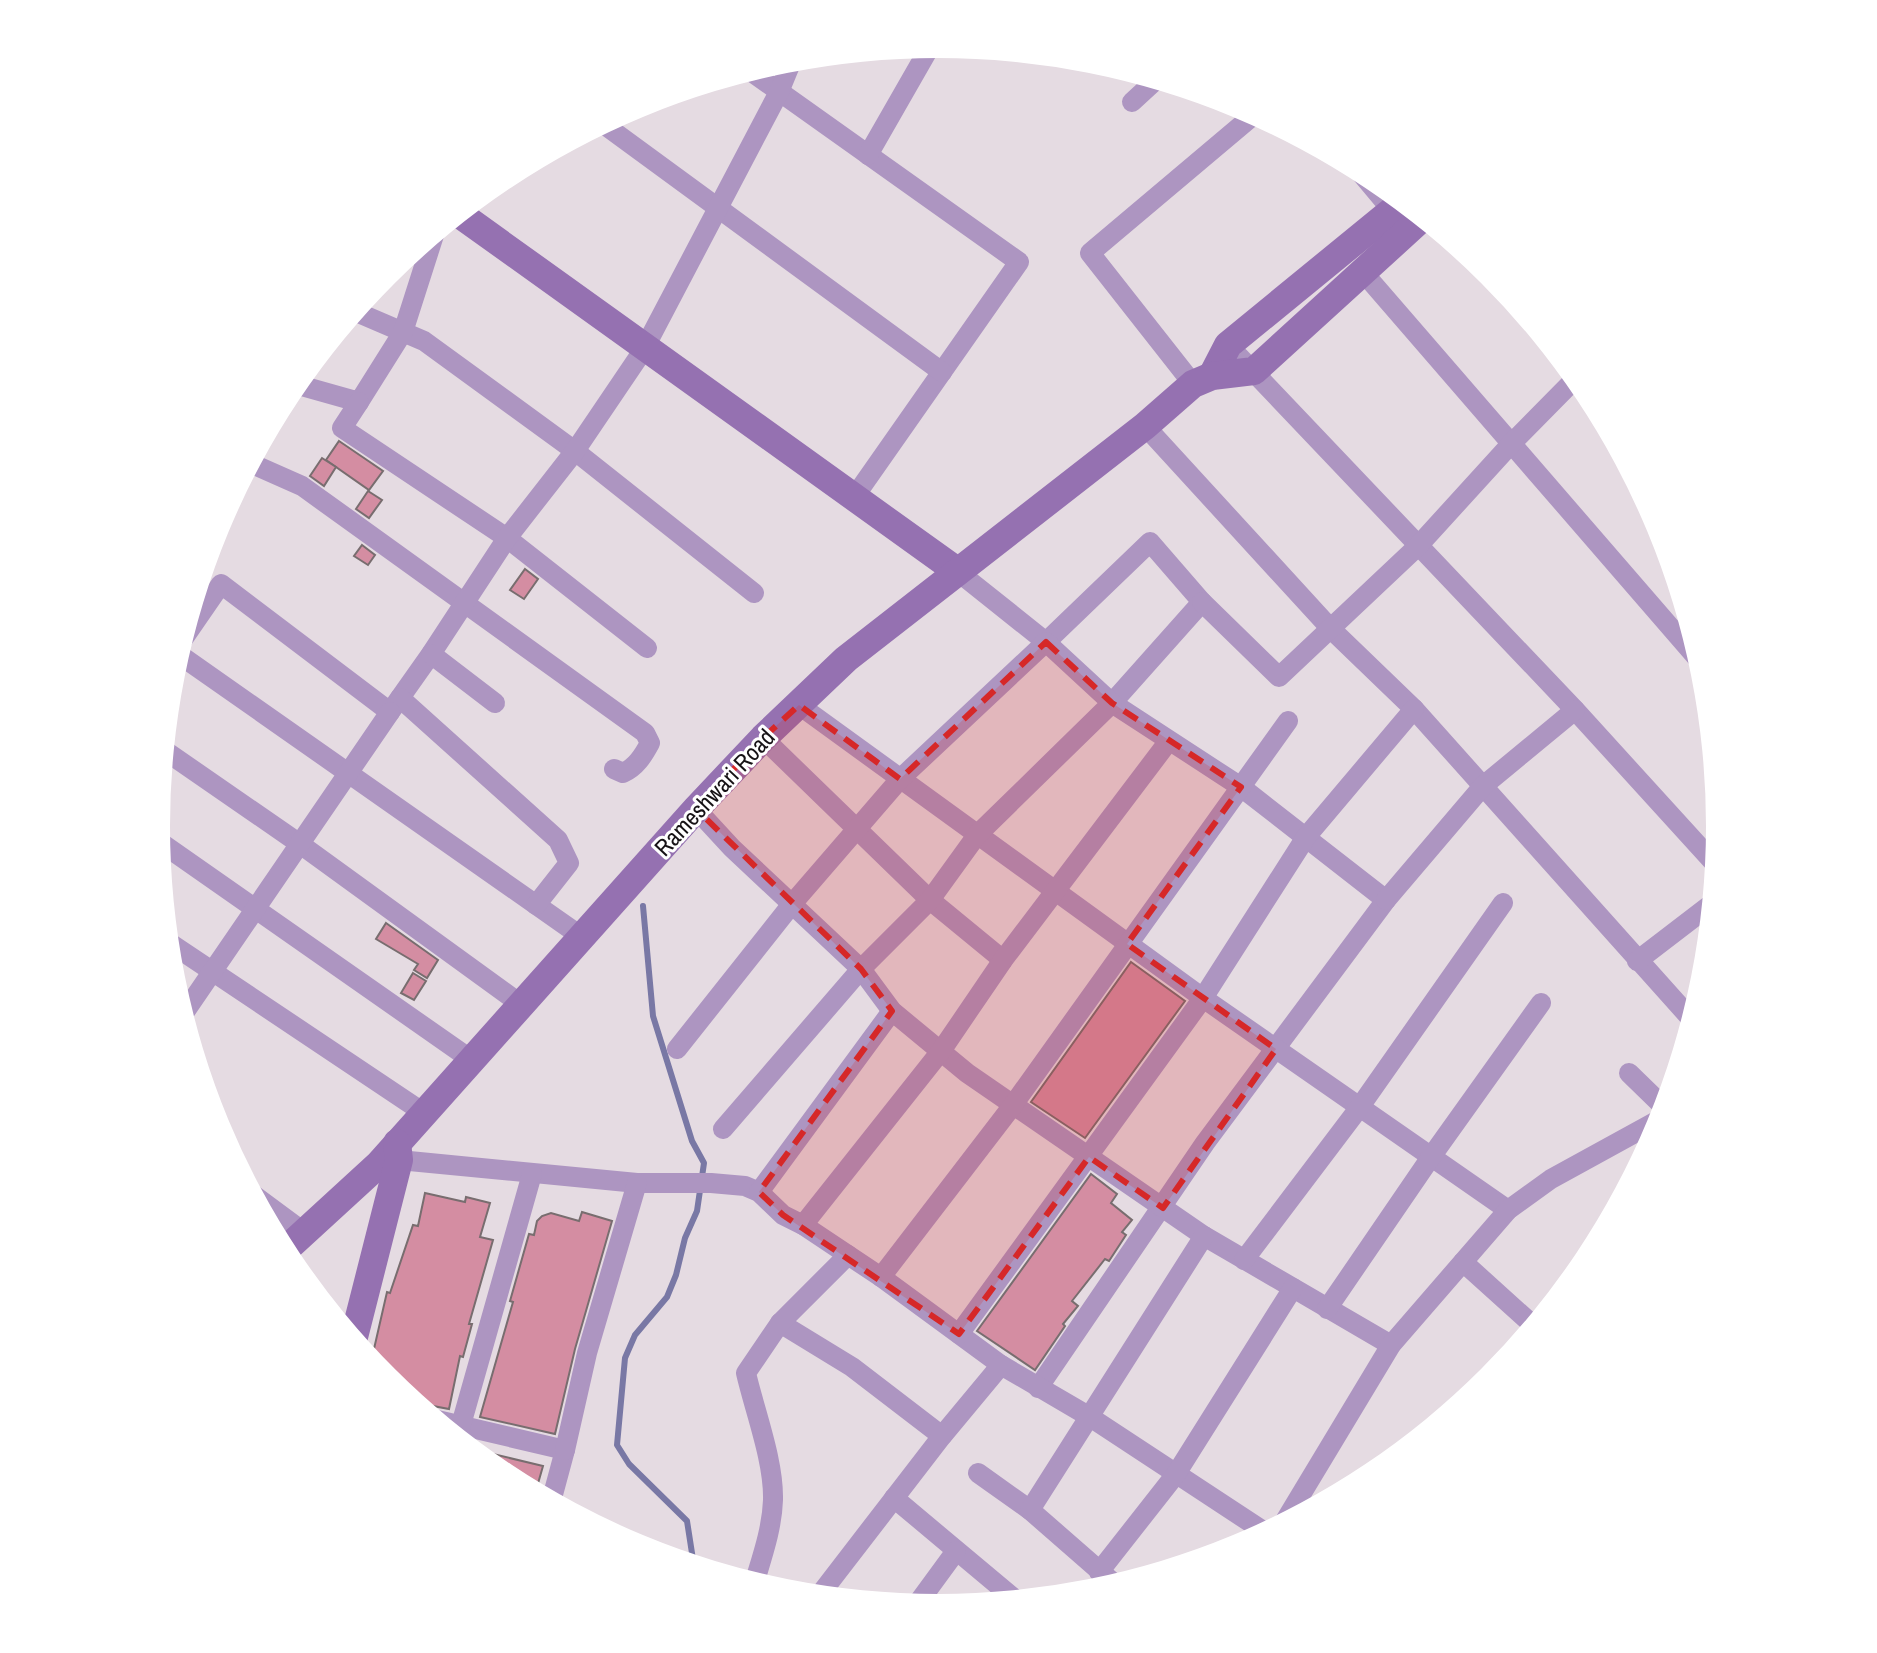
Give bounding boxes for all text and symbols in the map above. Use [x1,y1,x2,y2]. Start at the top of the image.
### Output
street label: Rameshwari Road [647,721,781,863]

